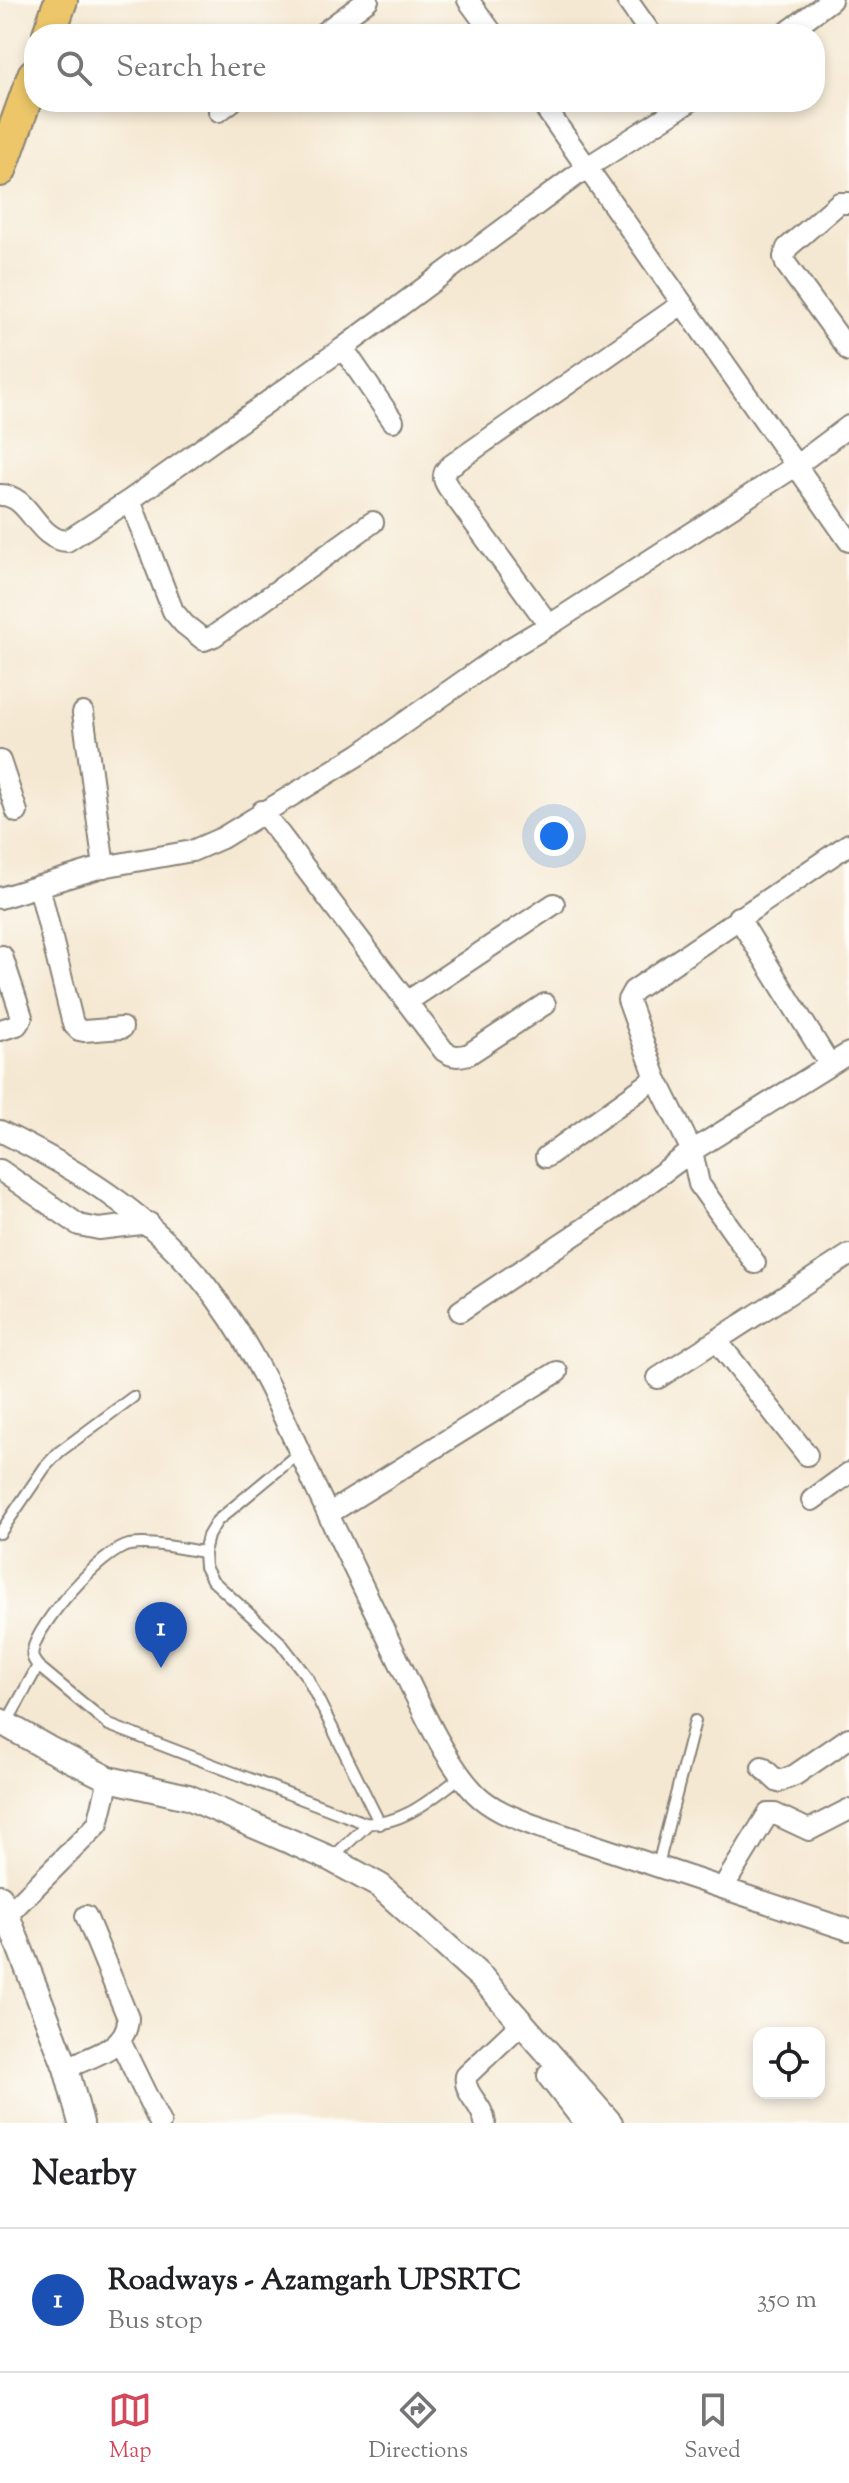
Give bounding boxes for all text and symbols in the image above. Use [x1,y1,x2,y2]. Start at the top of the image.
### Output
search box [24,24,825,112]
icon: search [52,46,96,90]
text: Search here [116,47,266,90]
your location [534,816,574,856]
pin: 1 [135,1602,187,1668]
map controls [753,2027,825,2099]
button: locate [753,2027,825,2099]
text: Nearby [32,2151,137,2200]
text: Roadways - Azamgarh UPSRTC [108,2260,521,2303]
text: 1 [54,2282,62,2319]
text: 350 m [757,2282,817,2319]
text: Bus stop [108,2303,203,2340]
tab: Map [108,2388,152,2468]
tab: Directions [369,2388,468,2468]
tab: Saved [684,2388,741,2468]

